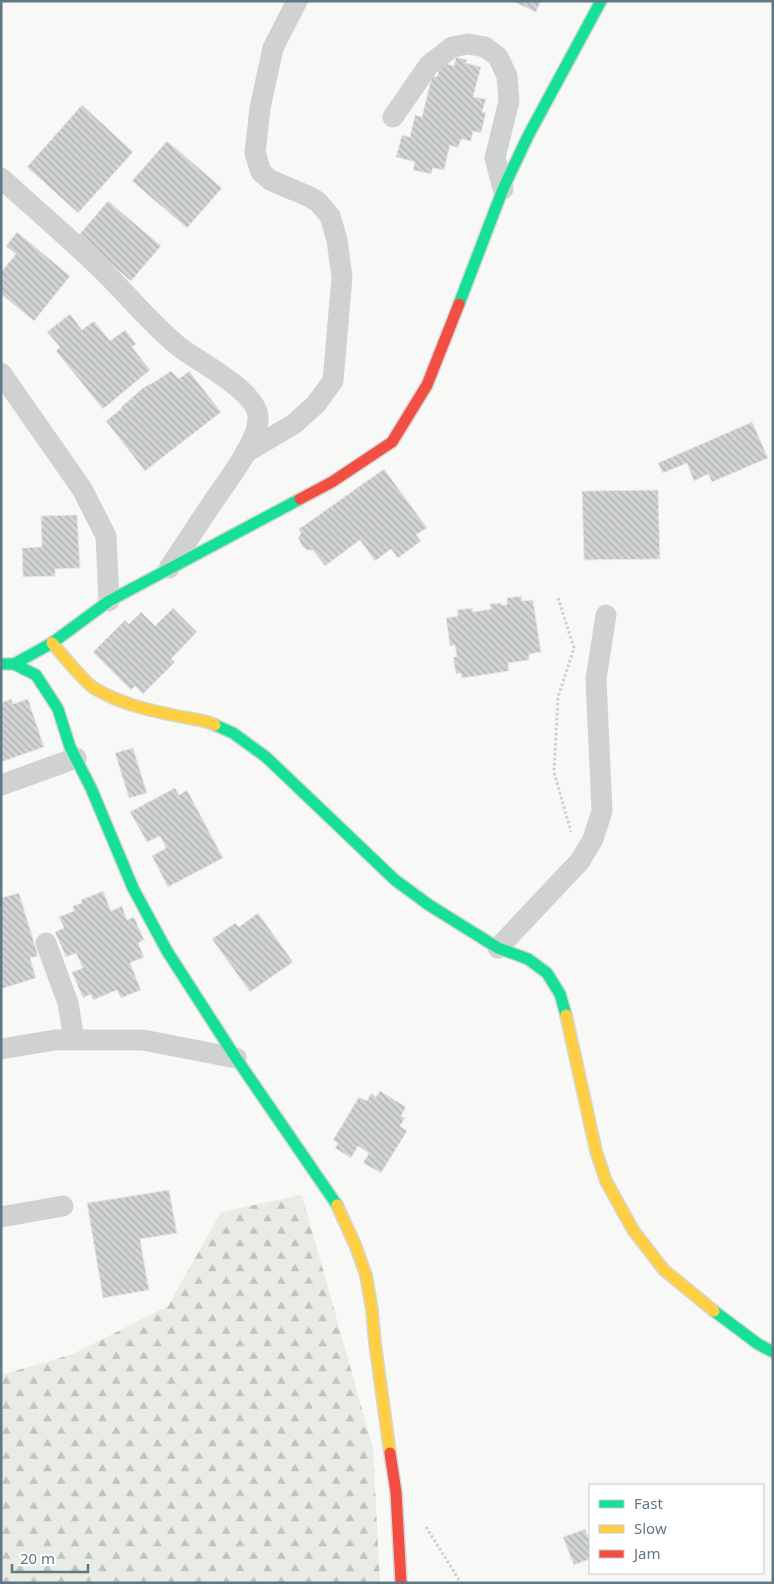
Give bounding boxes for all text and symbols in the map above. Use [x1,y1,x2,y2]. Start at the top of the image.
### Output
legend [589,1484,764,1574]
text: Fast [634,1493,663,1513]
text: Slow [634,1518,667,1538]
scale bar [12,1542,89,1574]
text: Jam [632,1543,661,1563]
text: 20 m [20,1548,55,1568]

